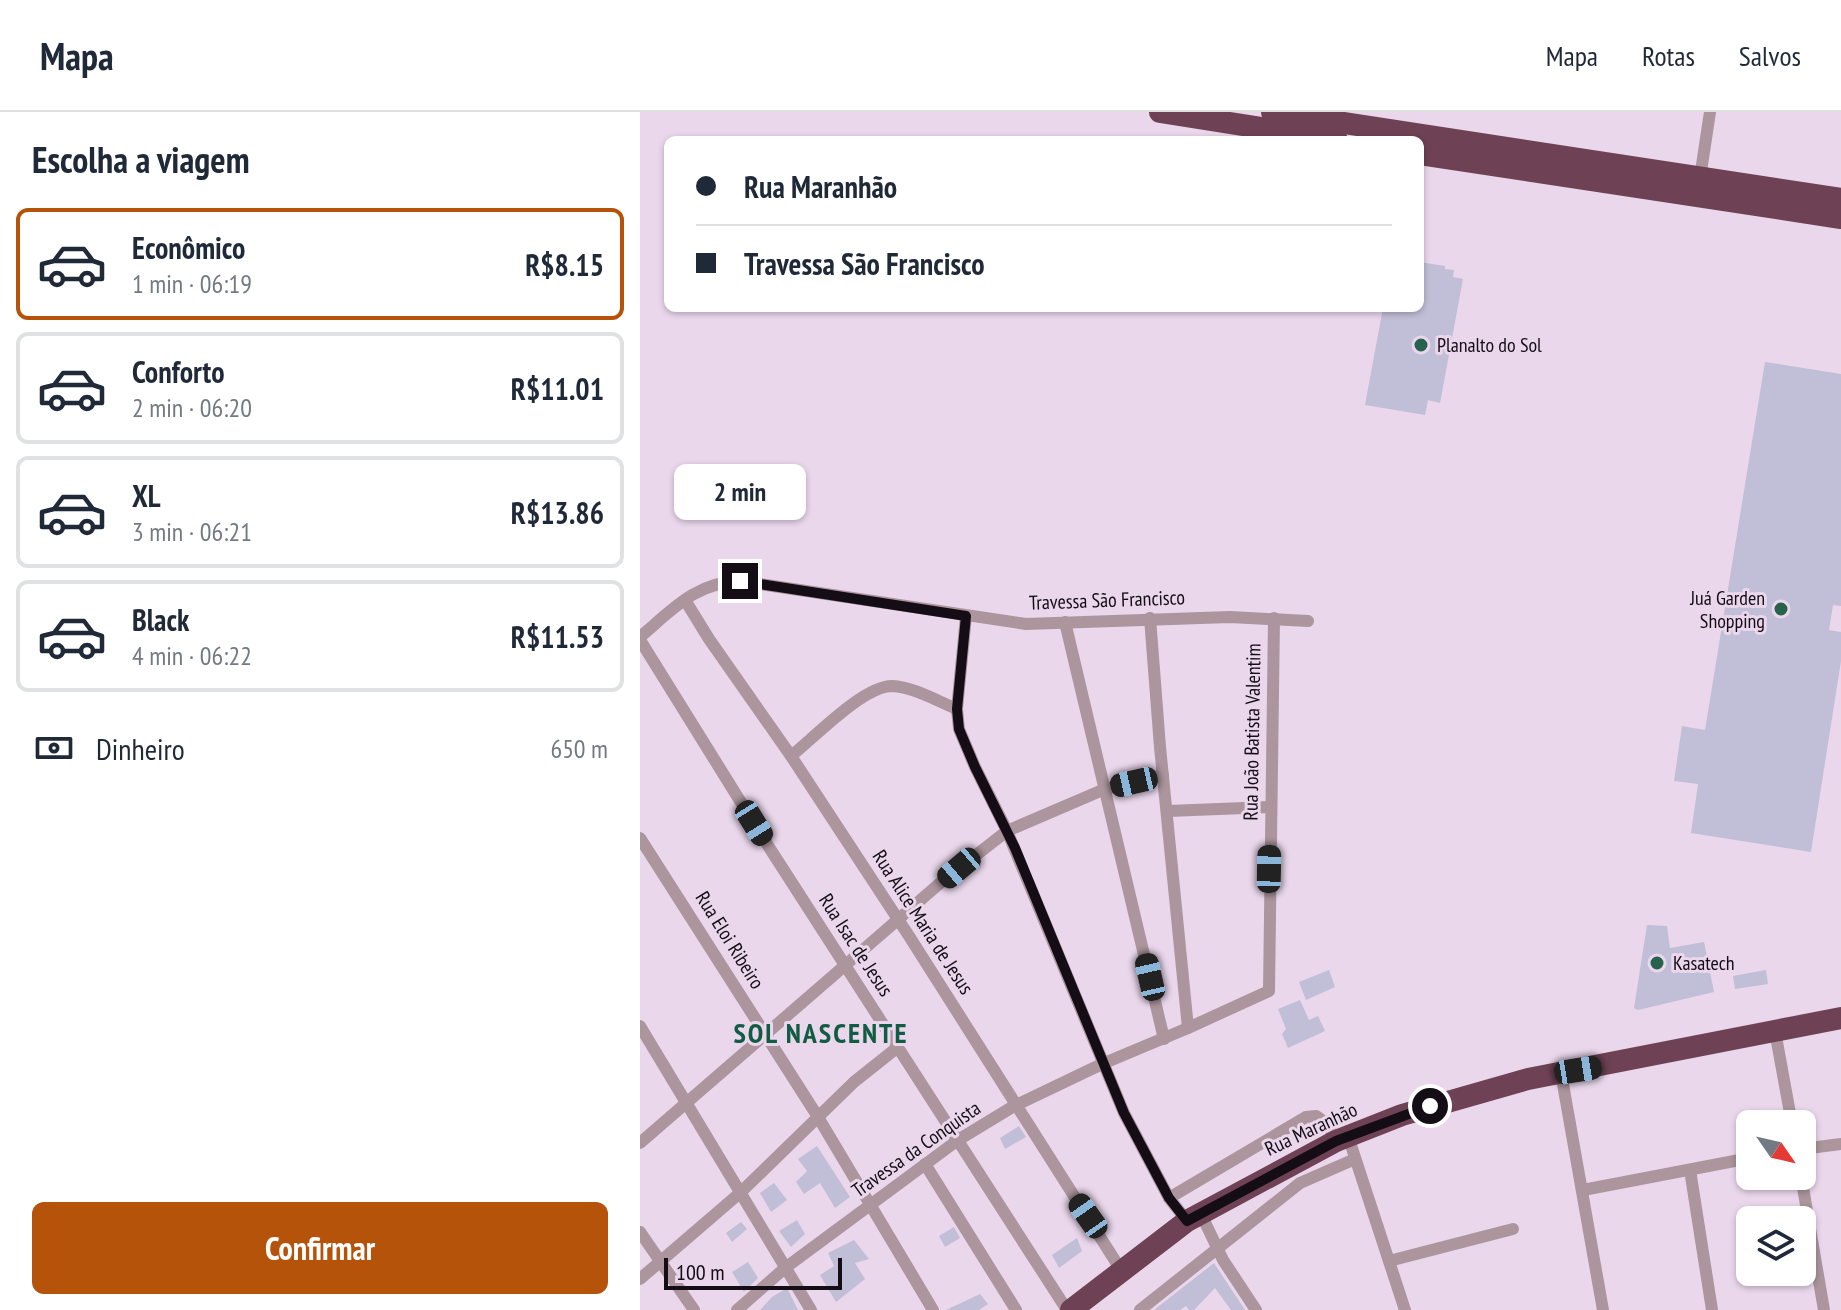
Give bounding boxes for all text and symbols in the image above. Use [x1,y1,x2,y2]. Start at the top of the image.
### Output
text: Mapa [40,31,114,80]
text: Mapa [1546,37,1598,74]
text: Rotas [1642,37,1695,74]
text: Salvos [1739,37,1801,74]
text: Escolha a viagem [32,136,250,183]
text: Rua Maranhão [744,167,897,206]
icon: car [36,228,108,300]
text: Econômico [132,228,245,267]
text: Travessa São Francisco [744,244,984,283]
text: R$8.15 [525,245,604,284]
text: 1 min · 06:19 [132,267,252,300]
place label: Planalto do Sol [1437,332,1542,358]
marker: Planalto do Sol [1412,336,1430,354]
icon: car [36,352,108,424]
text: Conforto [132,352,225,391]
text: R$11.01 [511,369,604,408]
text: 2 min · 06:20 [132,391,252,424]
callout: 2 min [674,465,806,521]
text: 2 min [714,475,766,508]
icon: car [36,476,108,548]
text: XL [132,476,161,515]
text: R$13.86 [511,493,604,532]
text: 3 min · 06:21 [132,515,252,548]
route end [722,563,758,599]
street label: Travessa São Francisco [1029,584,1185,616]
place label: Juá Garden Shopping [1689,585,1765,634]
icon: car [36,600,108,672]
text: Black [132,600,189,639]
marker: Juá Garden Shopping [1772,600,1790,618]
text: R$11.53 [511,617,604,656]
text: 4 min · 06:22 [132,639,252,672]
street label: Rua João Batista Valentim [1237,643,1267,821]
icon: cash [32,726,76,770]
text: Dinheiro [96,729,185,768]
text: 650 m [550,732,608,765]
car [1108,765,1160,799]
car [731,796,777,850]
car [933,843,985,893]
street label: Rua Alice Maria de Jesus [867,845,979,999]
car [1257,845,1281,893]
street label: Rua Eloi Ribeiro [690,886,770,994]
street label: Rua Isac de Jesus [813,889,899,1001]
place label: Kasatech [1673,950,1735,976]
car [1133,951,1167,1003]
marker: Kasatech [1648,954,1666,972]
district label: SOL NASCENTE [734,1014,908,1051]
car [1552,1054,1604,1086]
route start [1412,1088,1448,1124]
street label: Travessa da Conquista [847,1095,985,1203]
street label: Rua Maranhão [1261,1096,1361,1162]
north arrow [1736,1110,1816,1190]
map controls [1736,1110,1816,1286]
car [1064,1189,1112,1243]
button: Confirmar [32,1202,608,1294]
button: layers [1736,1206,1816,1286]
scale bar [664,1254,842,1290]
text: 100 m [676,1258,725,1286]

